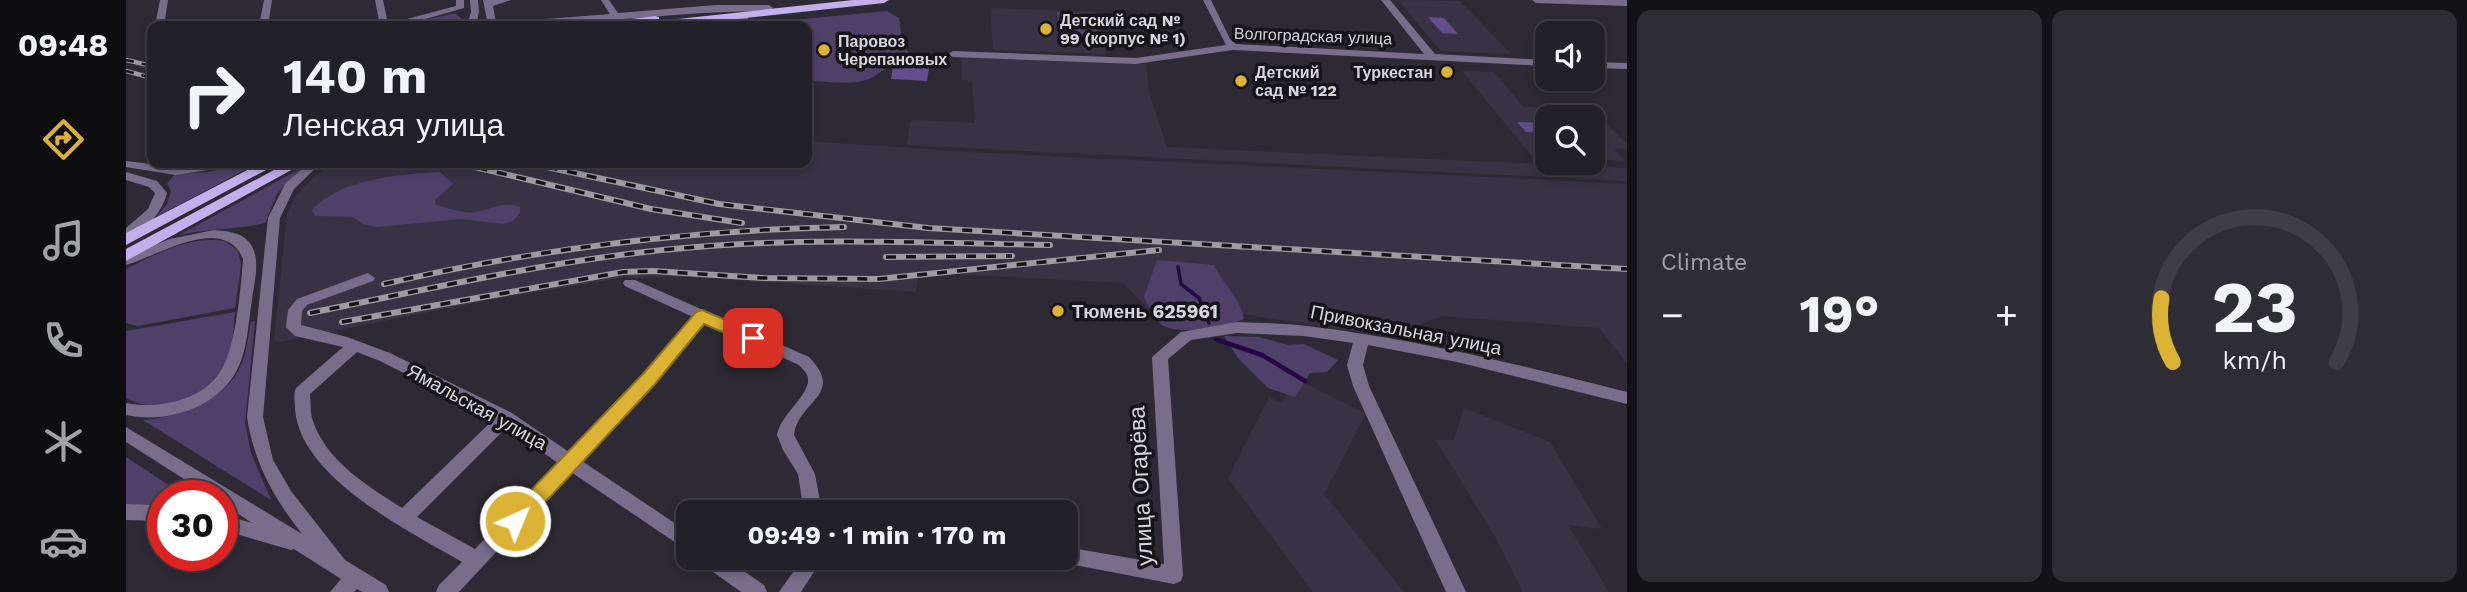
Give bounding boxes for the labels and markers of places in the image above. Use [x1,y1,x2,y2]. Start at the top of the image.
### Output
place label: Детский сад № 99 (корпус № 1) [1060,11,1186,48]
marker: Детский сад № 99 (корпус № 1) [1038,21,1054,37]
place label: Паровоз Черепановых [838,32,947,69]
marker: Паровоз Черепановых [816,42,832,58]
place label: Детский сад № 122 [1255,63,1337,100]
place label: Туркестан [1353,63,1433,82]
marker: Туркестан [1439,64,1455,80]
marker: Детский сад № 122 [1233,73,1249,89]
place label: Тюмень 625961 [1072,300,1218,323]
marker: Тюмень 625961 [1050,303,1066,319]
pin [723,308,783,368]

